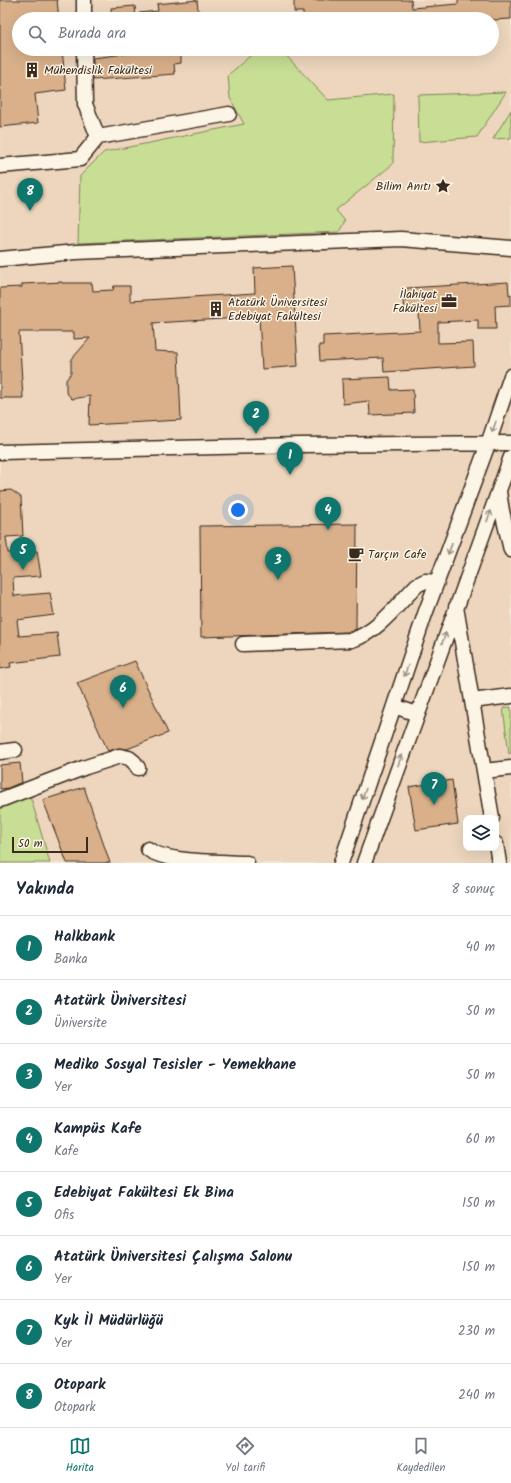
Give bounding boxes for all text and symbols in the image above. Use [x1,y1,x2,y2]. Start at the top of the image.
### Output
search box [12,12,499,56]
text: Burada ara [58,22,126,46]
icon: search [26,23,48,45]
building icon: Mühendislik Fakültesi [23,61,41,79]
place label: Mühendislik Fakültesi [44,61,153,80]
place label: Bilim Anıtı [376,177,431,196]
place icon: Bilim Anıtı [434,177,452,195]
pin: 8 [17,178,43,211]
place label: İlahiyat Fakültesi [393,285,438,318]
office icon: İlahiyat Fakültesi [440,292,458,310]
place label: Atatürk Üniversitesi Edebiyat Fakültesi [228,293,328,326]
building icon: Atatürk Üniversitesi Edebiyat Fakültesi [207,300,225,318]
pin: 2 [243,401,269,434]
one-way arrow [490,420,497,433]
pin: 1 [277,442,303,475]
pin: 4 [315,497,341,530]
your location [228,500,248,520]
one-way arrow [486,510,493,523]
pin: 5 [10,537,36,570]
one-way arrow [445,542,453,554]
cafe icon: Tarçın Cafe [347,545,365,563]
place label: Tarçın Cafe [368,545,427,564]
pin: 3 [265,547,291,580]
one-way arrow [441,632,449,644]
one-way arrow [402,665,409,678]
pin: 6 [110,675,136,708]
one-way arrow [397,755,405,767]
pin: 7 [421,772,447,805]
one-way arrow [360,788,367,801]
map controls [463,815,499,851]
button: layers [463,815,499,851]
scale bar [12,835,88,854]
text: 50 m [18,835,43,853]
text: Yakında [16,876,74,903]
text: 8 sonuç [452,879,495,900]
text: Halkbank [54,925,115,949]
text: 1 [27,937,31,958]
text: 40 m [466,937,495,958]
text: Banka [54,949,88,970]
text: Atatürk Üniversitesi [54,989,186,1013]
text: 2 [25,1001,33,1022]
text: 50 m [466,1001,495,1022]
text: Üniversite [54,1013,107,1034]
text: Mediko Sosyal Tesisler - Yemekhane [54,1053,296,1077]
text: 3 [25,1065,33,1086]
text: 50 m [466,1065,495,1086]
text: Yer [54,1077,72,1098]
text: Kampüs Kafe [54,1117,142,1141]
text: 4 [25,1129,33,1150]
text: 60 m [466,1129,495,1150]
text: Kafe [54,1141,79,1162]
text: Edebiyat Fakültesi Ek Bina [54,1181,234,1205]
text: 5 [26,1193,32,1214]
text: 150 m [462,1193,495,1214]
text: Ofis [54,1205,74,1226]
text: Atatürk Üniversitesi Çalışma Salonu [54,1245,292,1269]
text: 6 [25,1257,33,1278]
text: 150 m [462,1257,495,1278]
text: Yer [54,1269,72,1290]
text: Kyk İl Müdürlüğü [54,1309,163,1333]
text: 7 [26,1321,32,1342]
text: 230 m [458,1321,495,1342]
text: Yer [54,1333,72,1354]
text: Otopark [54,1373,105,1397]
text: 8 [25,1385,33,1406]
text: 240 m [458,1385,495,1406]
text: Otopark [54,1397,96,1418]
tab: Harita [66,1435,94,1477]
tab: Yol tarifi [225,1435,265,1477]
tab: Kaydedilen [396,1435,445,1477]

